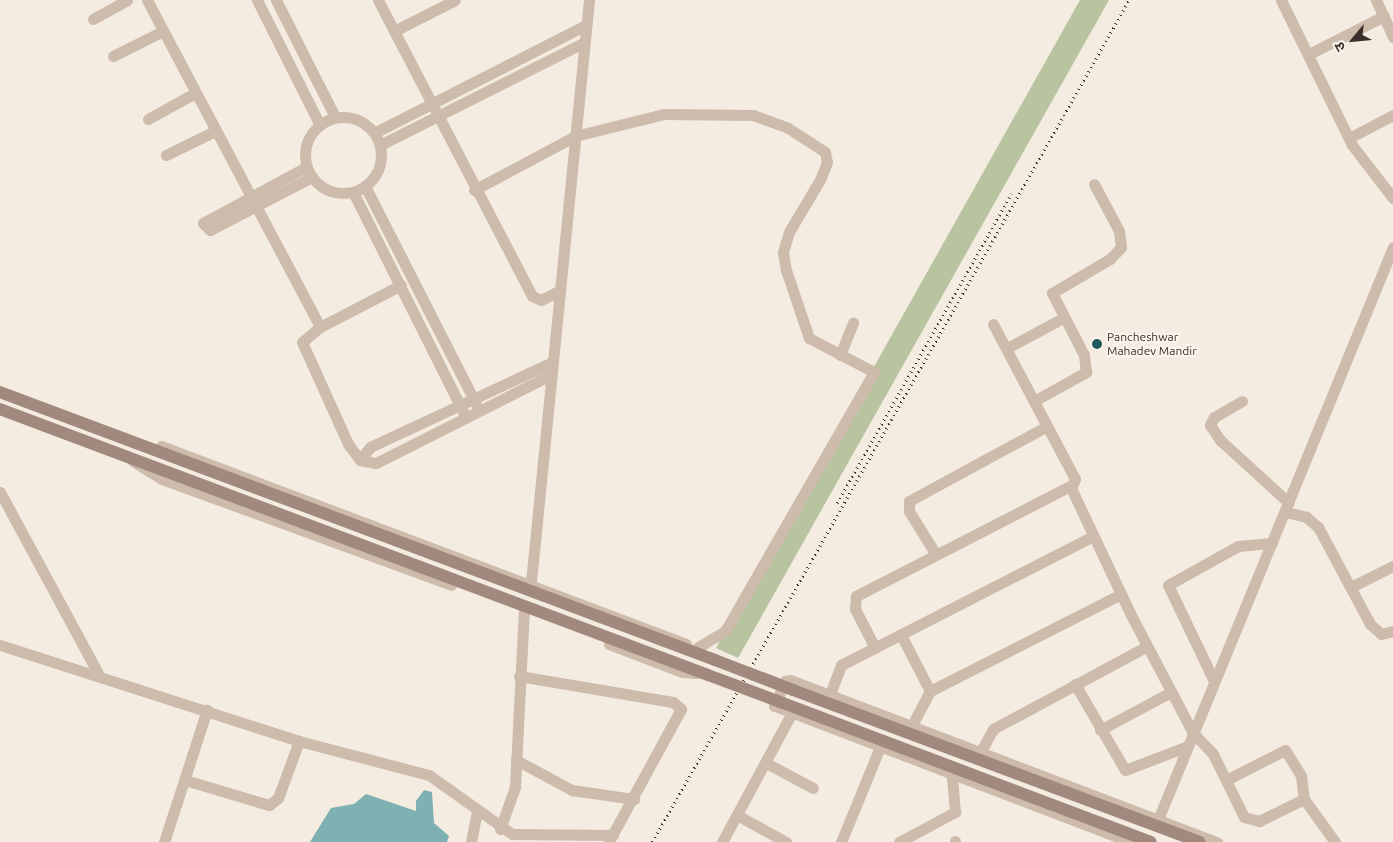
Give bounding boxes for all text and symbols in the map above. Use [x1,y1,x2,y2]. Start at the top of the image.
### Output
north arrow [1328,15,1378,65]
text: उ [1331,40,1349,54]
place label: Pancheshwar Mahadev Mandir [1107,330,1197,358]
marker: Pancheshwar Mahadev Mandir [1091,338,1103,350]

